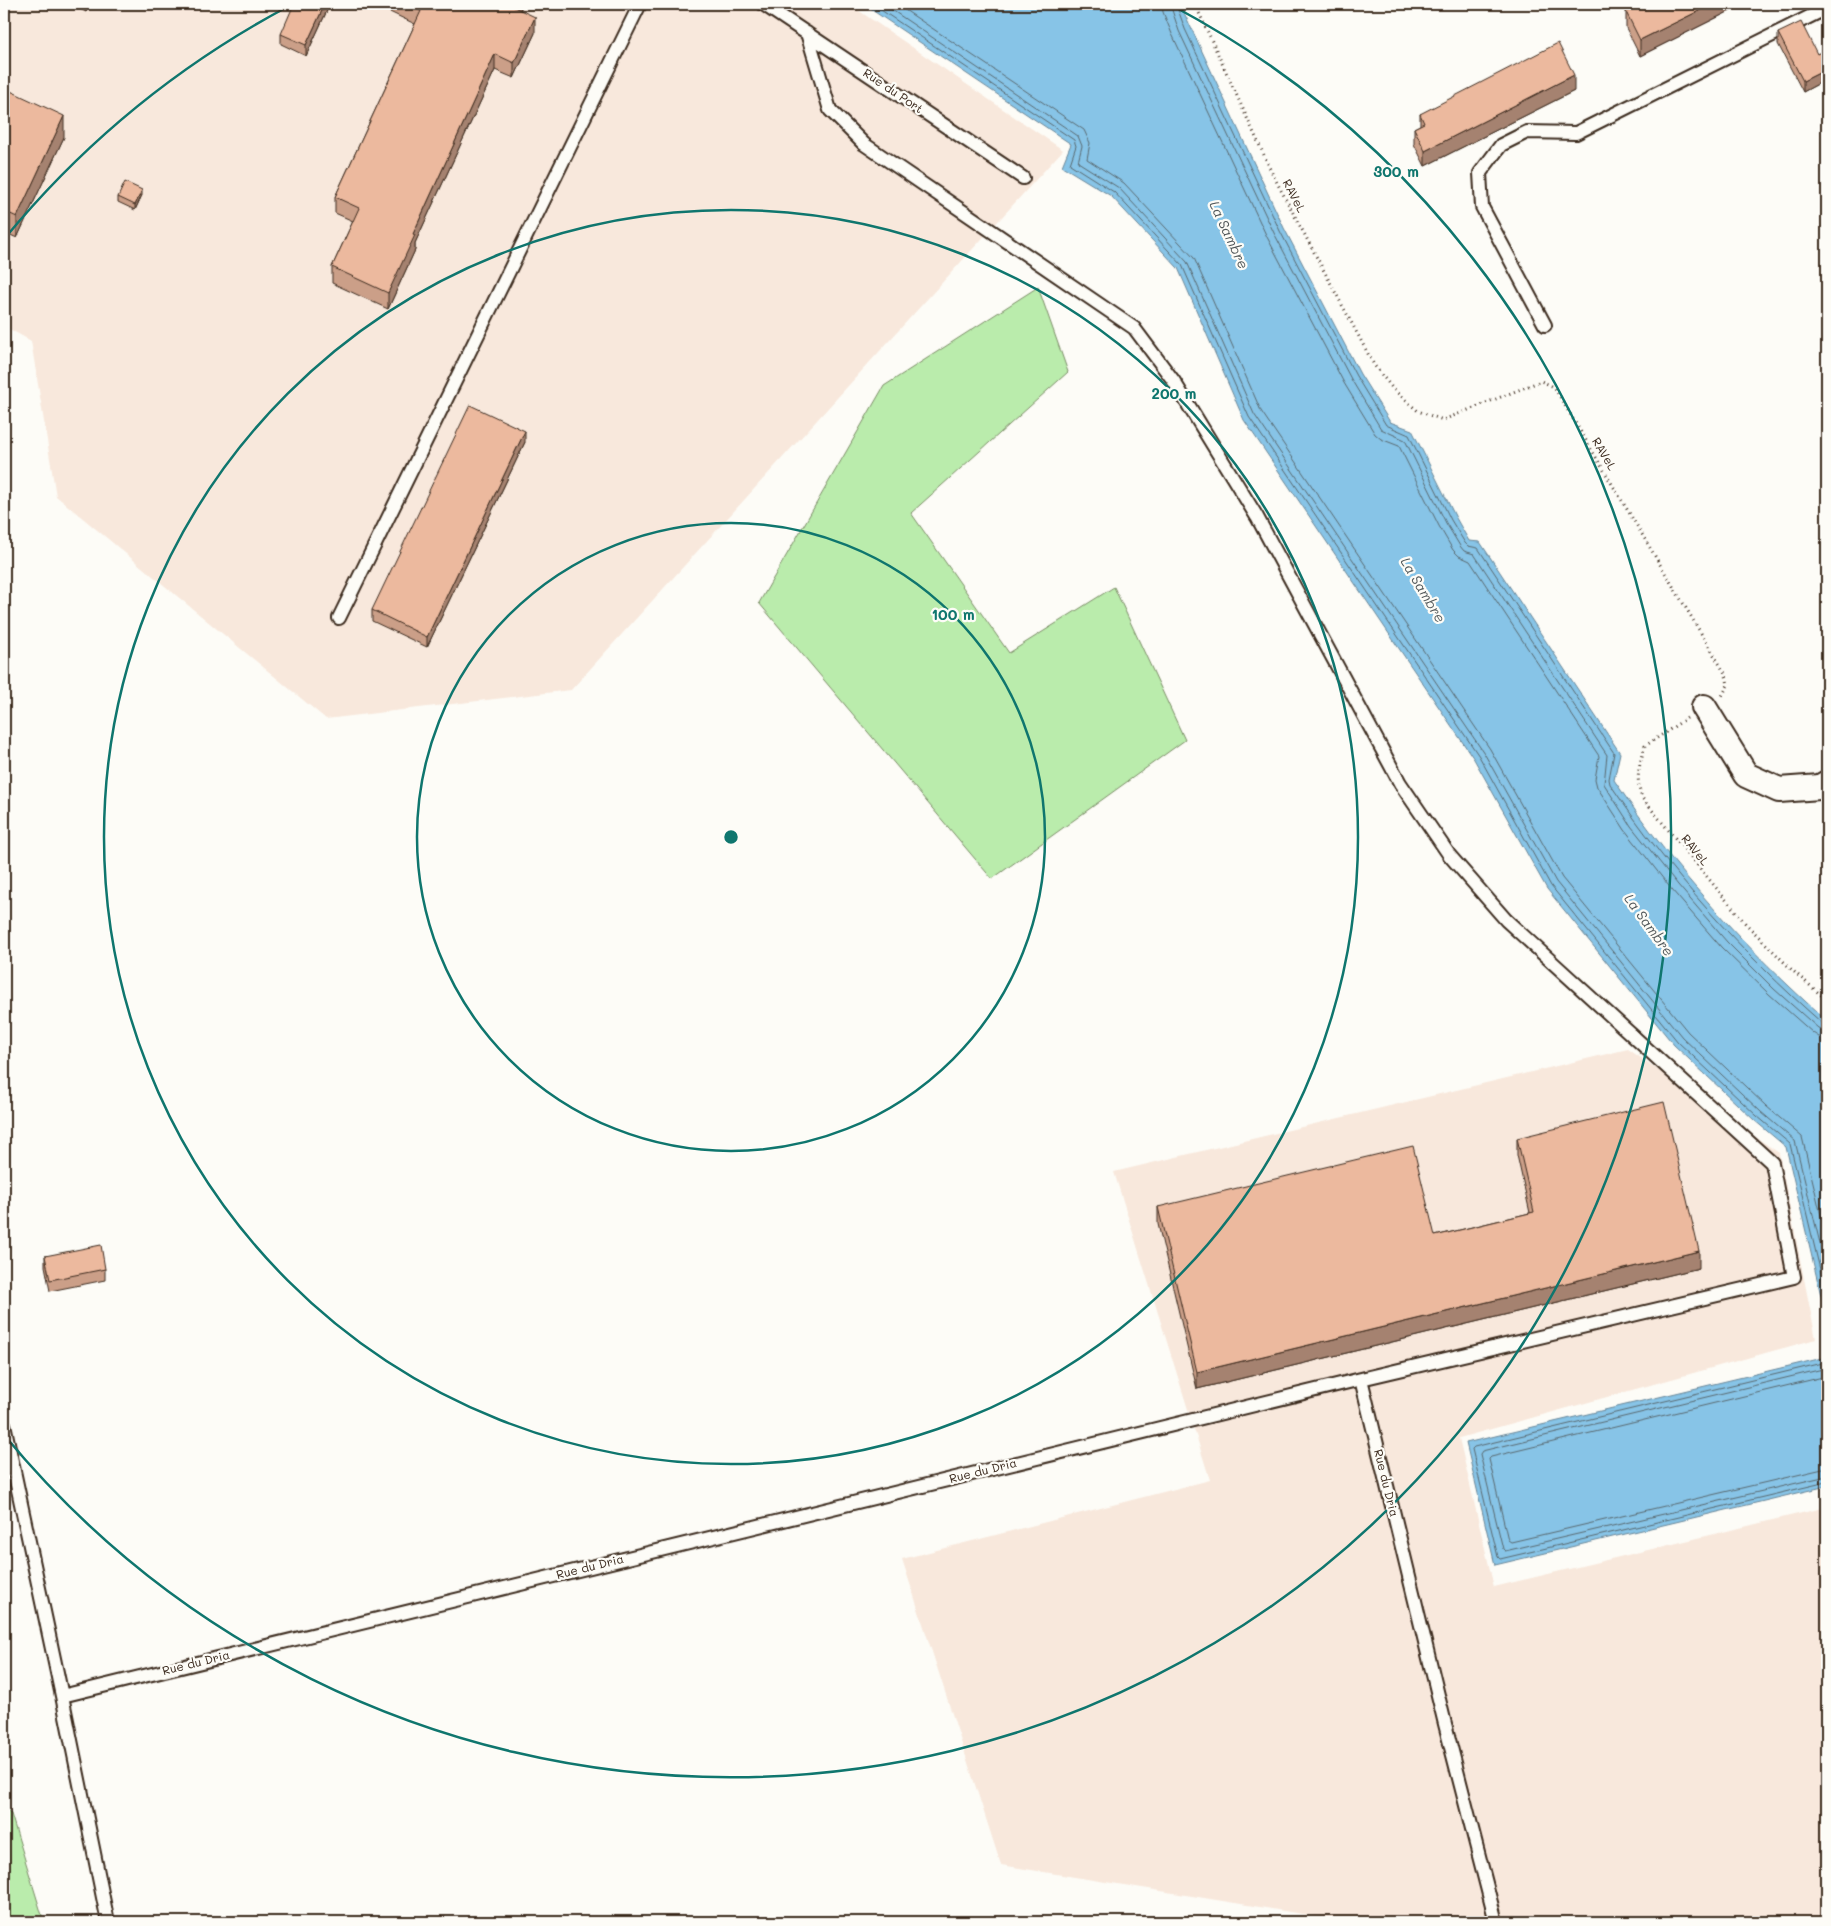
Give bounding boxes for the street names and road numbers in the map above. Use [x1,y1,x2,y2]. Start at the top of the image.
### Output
street label: Rue du Port [860,64,927,116]
street label: RAVeL [1280,176,1310,216]
street label: RAVeL [1589,434,1621,473]
street label: RAVeL [1678,830,1714,869]
street label: Rue du Dria [1371,1447,1403,1518]
street label: Rue du Dria [947,1454,1018,1486]
street label: Rue du Dria [554,1550,625,1582]
street label: Rue du Dria [160,1646,231,1678]

